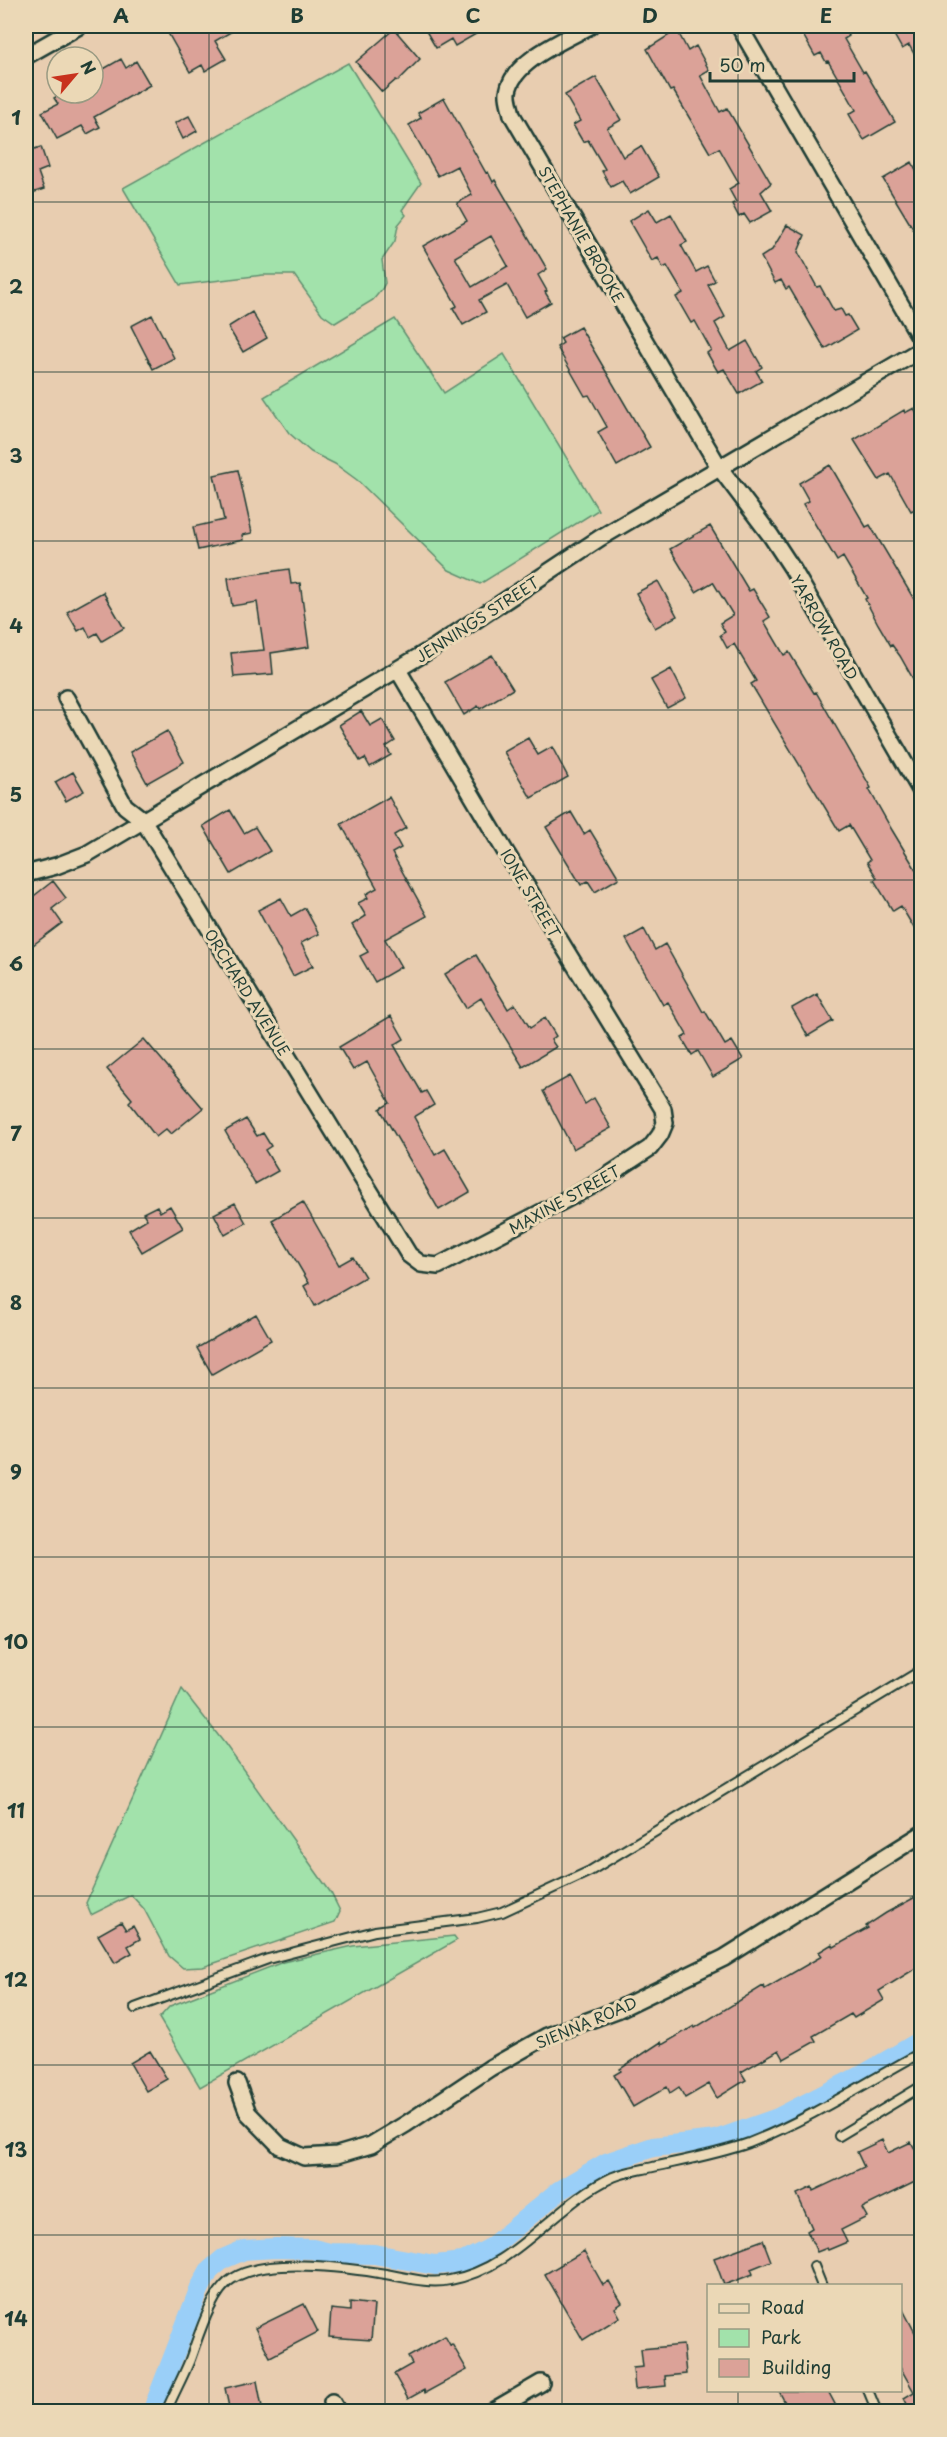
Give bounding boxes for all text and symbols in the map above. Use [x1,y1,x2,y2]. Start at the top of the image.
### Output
text: A [113,0,129,30]
text: B [290,0,304,30]
text: C [465,0,481,30]
text: D [642,0,658,30]
text: E [820,0,832,30]
north arrow [45,45,105,105]
scale bar [710,45,854,83]
text: 50 m [719,51,766,78]
text: N [75,56,103,79]
text: 1 [11,102,21,132]
street label: STEPHANIE BROOKE [533,161,631,307]
text: 2 [9,271,23,301]
text: 3 [9,440,23,470]
street label: JENNINGS STREET [411,570,544,668]
street label: YARROW ROAD [786,570,864,684]
text: 4 [9,610,23,640]
text: 5 [10,779,22,809]
street label: IONE STREET [495,844,567,942]
street label: ORCHARD AVENUE [200,924,296,1060]
text: 6 [9,948,23,978]
text: 7 [10,1118,22,1148]
street label: MAXINE STREET [504,1159,624,1239]
text: 8 [10,1287,22,1317]
text: 9 [10,1456,22,1486]
text: 10 [4,1626,28,1656]
text: 11 [7,1795,25,1825]
text: 12 [4,1964,28,1994]
street label: SIENNA ROAD [532,1990,640,2054]
text: 13 [5,2134,27,2164]
legend [707,2284,902,2392]
text: Road [761,2293,805,2320]
text: 14 [4,2303,28,2333]
text: Park [761,2323,801,2350]
text: Building [761,2353,831,2380]

